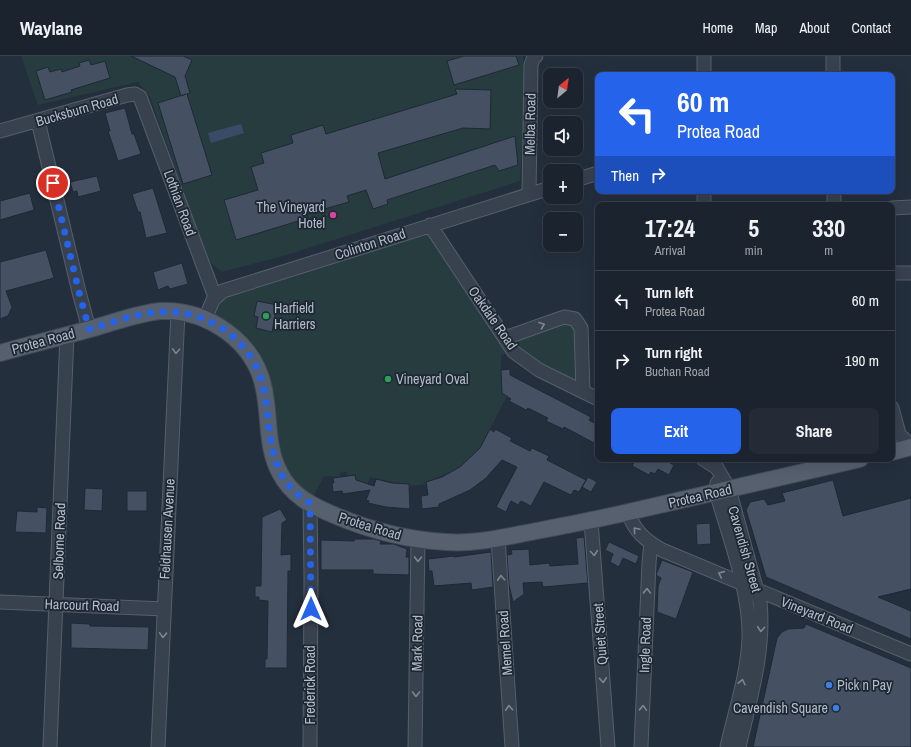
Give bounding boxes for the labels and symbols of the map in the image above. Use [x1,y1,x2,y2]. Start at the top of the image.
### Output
north arrow [543,68,583,108]
street label: Bucksburn Road [34,90,120,130]
street label: Melba Road [520,93,540,155]
pin [36,166,70,200]
street label: Lothian Road [160,168,200,238]
place label: The Vineyard Hotel [256,198,325,232]
marker: The Vineyard Hotel [328,210,338,220]
street label: Colinton Road [332,224,408,264]
street label: Oakdale Road [465,283,521,353]
place label: Harfield Harriers [274,299,316,333]
marker: Harfield Harriers [261,311,271,321]
one-way arrow [539,321,546,329]
street label: Protea Road [10,324,76,358]
one-way arrow [171,348,180,354]
place label: Vineyard Oval [396,370,469,388]
marker: Vineyard Oval [383,374,393,384]
street label: Feldhausen Avenue [155,478,179,580]
street label: Protea Road [667,480,733,512]
street label: Selborne Road [49,502,69,580]
street label: Cavendish Street [724,504,766,594]
street label: Protea Road [337,508,403,544]
one-way arrow [634,527,641,535]
one-way arrow [589,550,598,556]
one-way arrow [414,556,422,562]
one-way arrow [718,571,725,579]
one-way arrow [496,575,505,581]
position arrow [290,588,332,630]
one-way arrow [643,588,652,594]
street label: Vineyard Road [778,592,856,638]
street label: Harcourt Road [44,595,120,615]
street label: Quiet Street [589,602,611,666]
street label: Memel Road [494,610,516,676]
street label: Mark Road [408,615,426,671]
street label: Ingle Road [635,617,655,673]
one-way arrow [757,626,766,632]
one-way arrow [158,632,167,638]
street label: Frederick Road [301,645,319,725]
place label: Pick n Pay [837,676,892,694]
one-way arrow [599,677,608,683]
one-way arrow [738,678,746,685]
marker: Pick n Pay [824,680,834,690]
one-way arrow [412,691,420,697]
place label: Cavendish Square [733,699,828,717]
marker: Cavendish Square [831,703,841,713]
one-way arrow [505,705,514,711]
one-way arrow [638,705,647,711]

